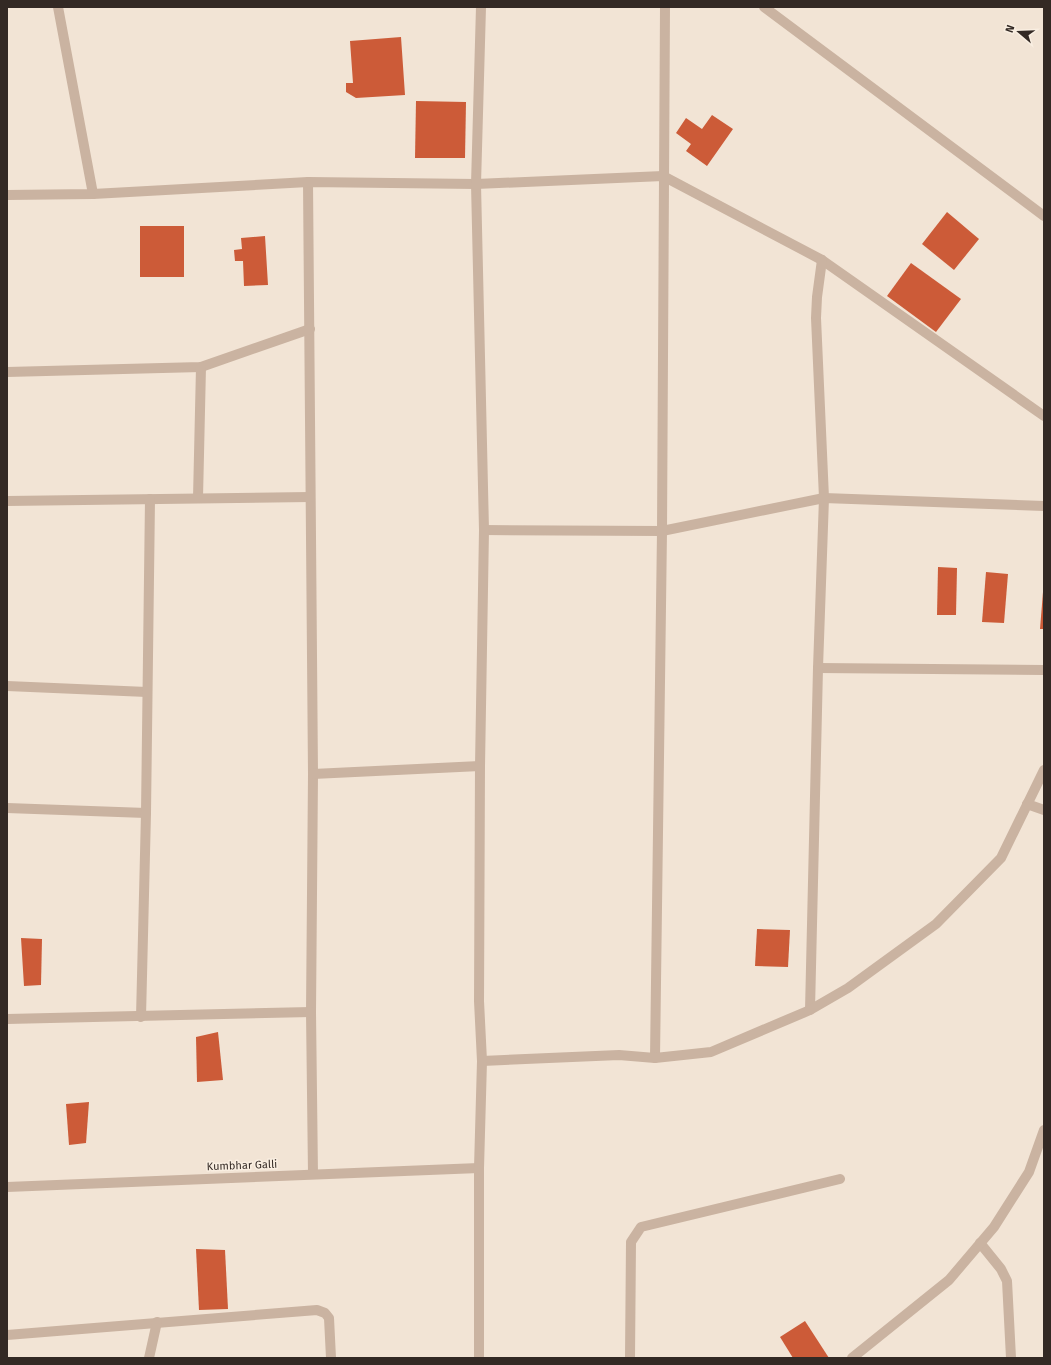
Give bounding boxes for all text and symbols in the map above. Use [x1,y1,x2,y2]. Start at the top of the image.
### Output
north arrow [999,12,1039,52]
text: N [1003,23,1017,34]
street label: Kumbhar Galli [206,1158,278,1173]

